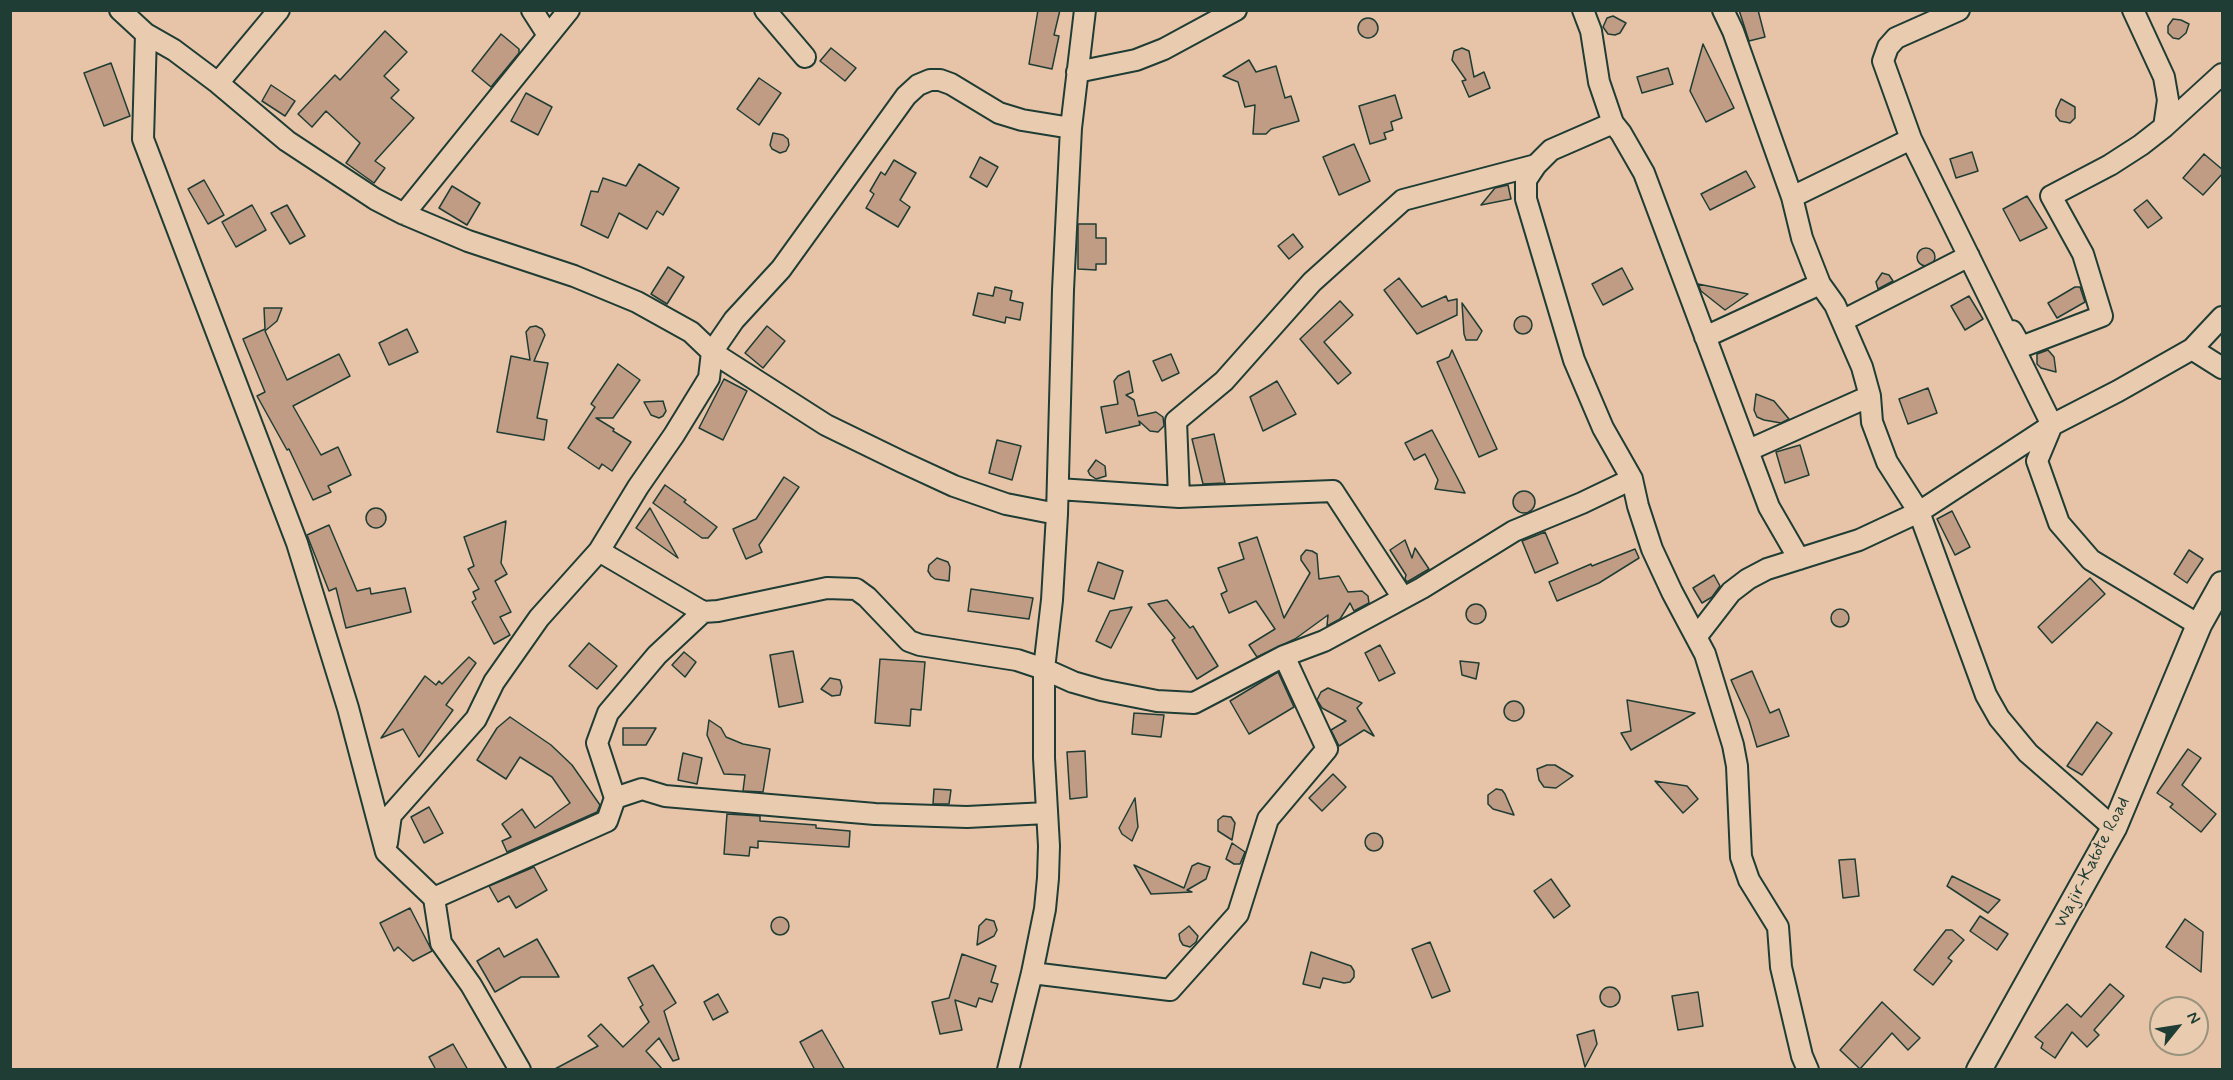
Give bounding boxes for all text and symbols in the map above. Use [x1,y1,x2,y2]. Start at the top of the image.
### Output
street label: Wajir-Katote Road [2051,794,2135,932]
north arrow [2149,996,2209,1056]
text: N [2182,1008,2205,1028]

